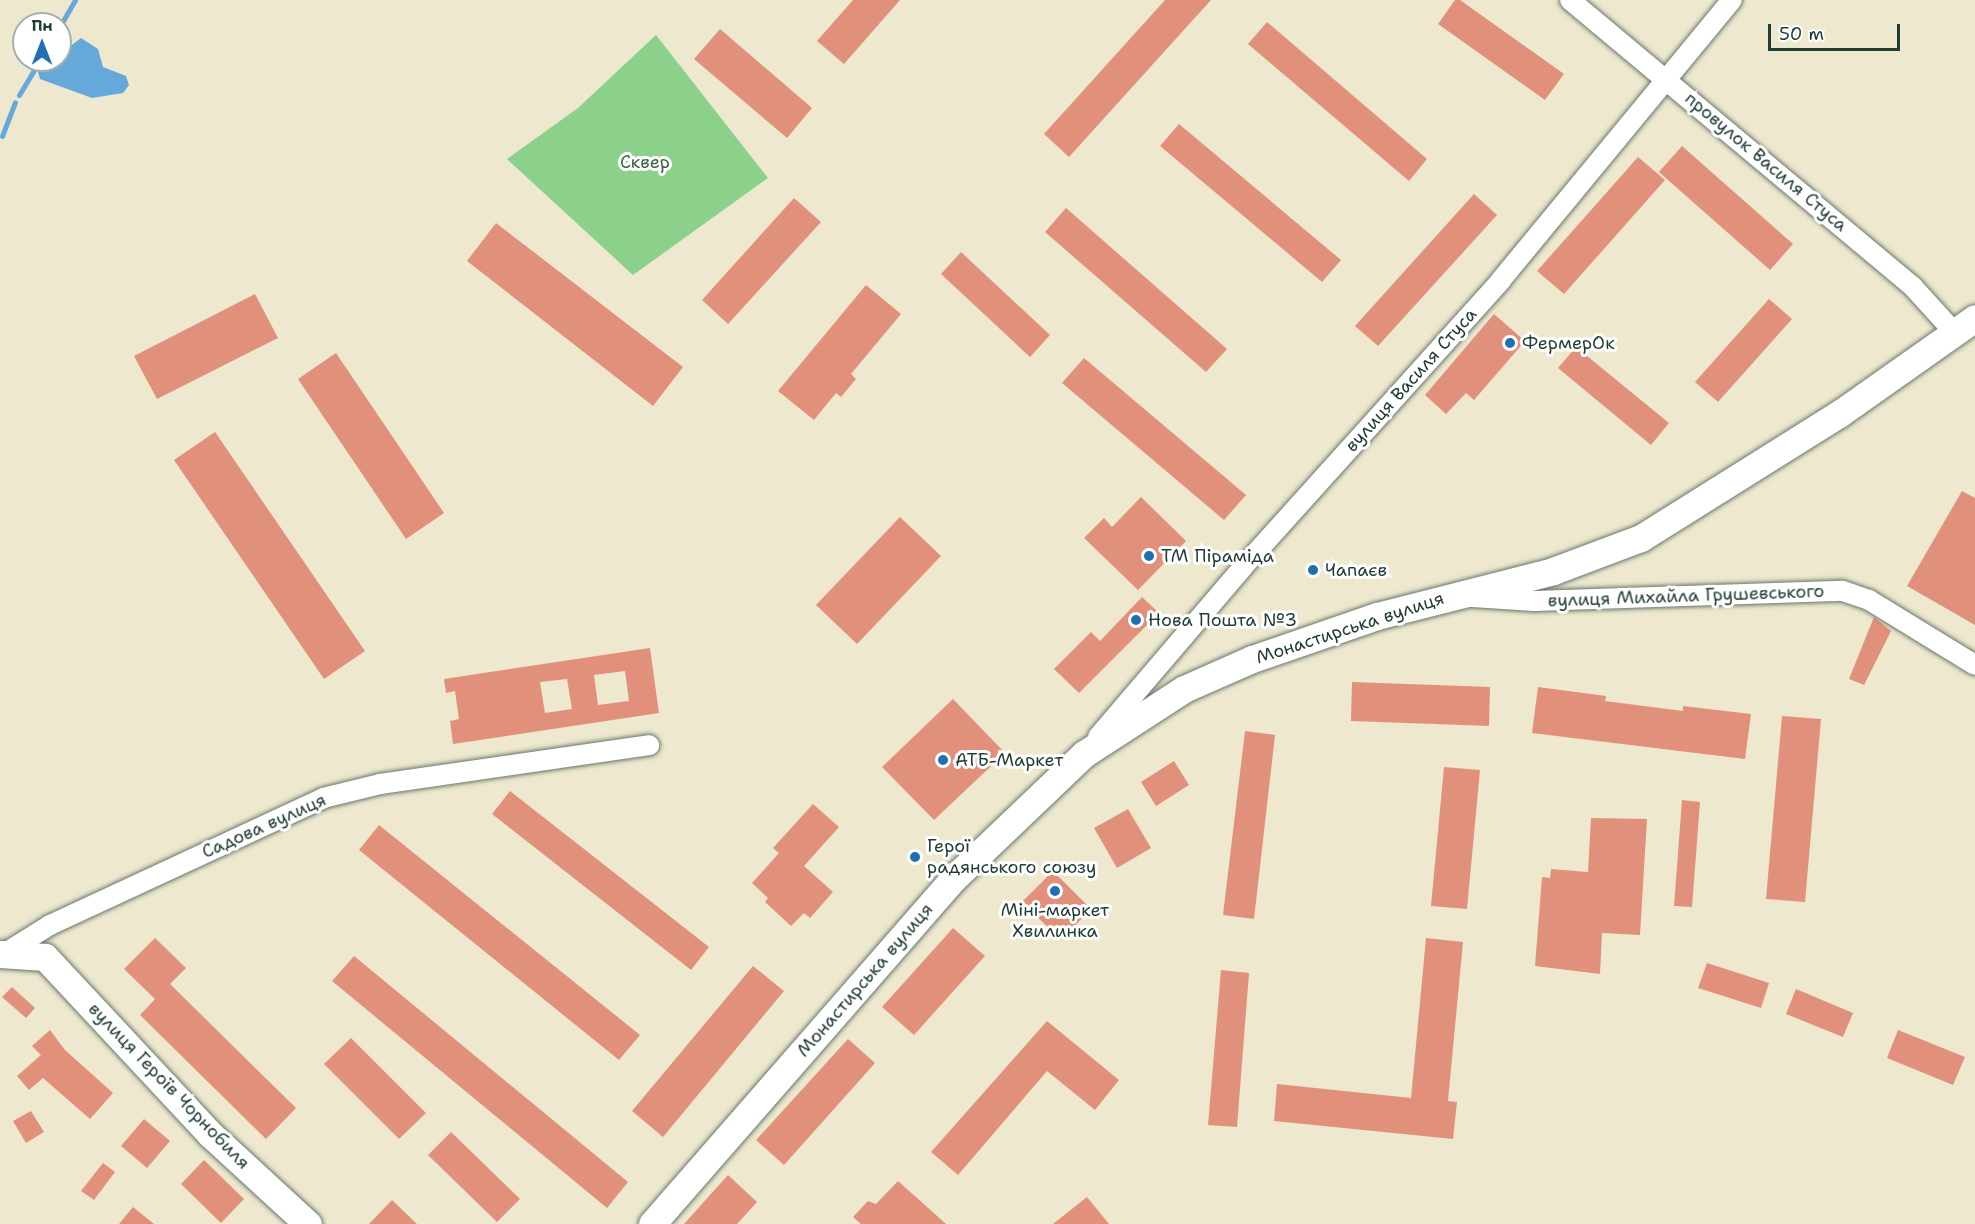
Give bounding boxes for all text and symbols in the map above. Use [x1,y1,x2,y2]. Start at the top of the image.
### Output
north arrow [12,12,72,72]
scale bar [1771,12,1903,50]
text: Пн [31,15,53,36]
text: 50 m [1779,22,1824,46]
street label: провулок Василя Стуса [1680,88,1852,236]
park label: Сквер [620,151,670,173]
street label: вулиця Василя Стуса [1341,304,1481,456]
place label: ФермерОк [1522,332,1615,354]
marker: ФермерОк [1503,336,1517,350]
place label: ТМ Піраміда [1161,545,1274,567]
marker: ТМ Піраміда [1142,549,1156,563]
place label: Чапаєв [1325,559,1387,581]
marker: Чапаєв [1306,563,1320,577]
street label: вулиця Михайла Грушевського [1547,580,1825,612]
street label: Монастирська вулиця [1253,587,1447,669]
place label: Нова Пошта №3 [1148,609,1297,631]
marker: Нова Пошта №3 [1129,613,1143,627]
place label: АТБ-Маркет [955,749,1063,771]
marker: АТБ-Маркет [936,753,950,767]
street label: Садова вулиця [199,789,329,863]
place label: Герої радянського союзу [927,836,1096,878]
marker: Герої радянського союзу [908,850,922,864]
marker: Міні-маркет Хвилинка [1048,884,1062,898]
street label: Монастирська вулиця [792,899,938,1061]
place label: Міні-маркет Хвилинка [1001,900,1109,942]
street label: вулиця Героїв Чорнобиля [84,998,254,1174]

